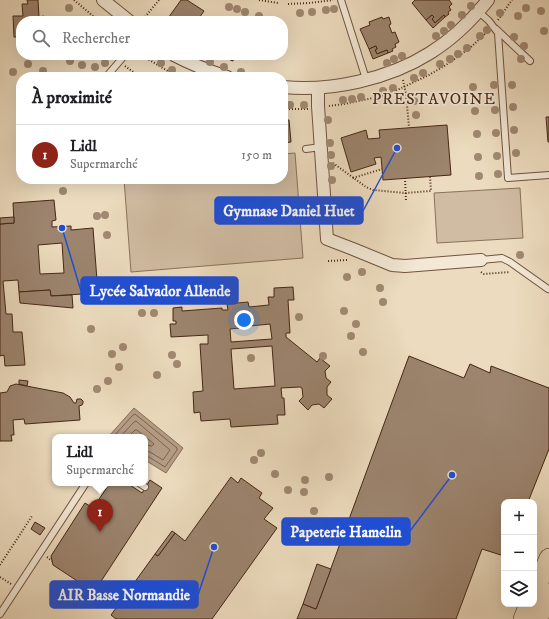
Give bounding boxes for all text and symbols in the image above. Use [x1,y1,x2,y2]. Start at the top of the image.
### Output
search box [16,16,288,60]
icon: search [30,27,52,49]
text: Rechercher [62,29,130,48]
text: À proximité [32,87,112,109]
district label: PRESTAVOINE [372,89,496,109]
text: Lidl [70,137,97,156]
text: 1 [43,147,47,163]
text: 150 m [241,147,272,163]
text: Supermarché [70,156,138,172]
callout: Gymnase Daniel Huet [215,197,363,224]
text: Gymnase Daniel Huet [223,202,355,221]
callout: Lycée Salvador Allende [81,277,238,304]
text: Lycée Salvador Allende [89,282,231,301]
your location [234,310,254,330]
popup [52,434,148,486]
text: Lidl [66,443,93,462]
text: Supermarché [66,462,134,478]
pin: 1 [87,499,113,532]
map controls [501,499,537,607]
button: + [501,499,537,535]
callout: Papeterie Hamelin [282,518,410,545]
text: Papeterie Hamelin [290,523,402,542]
button: − [501,535,537,571]
button: layers [501,571,537,607]
callout: AIR Basse Normandie [50,581,198,608]
text: AIR Basse Normandie [57,586,191,605]

